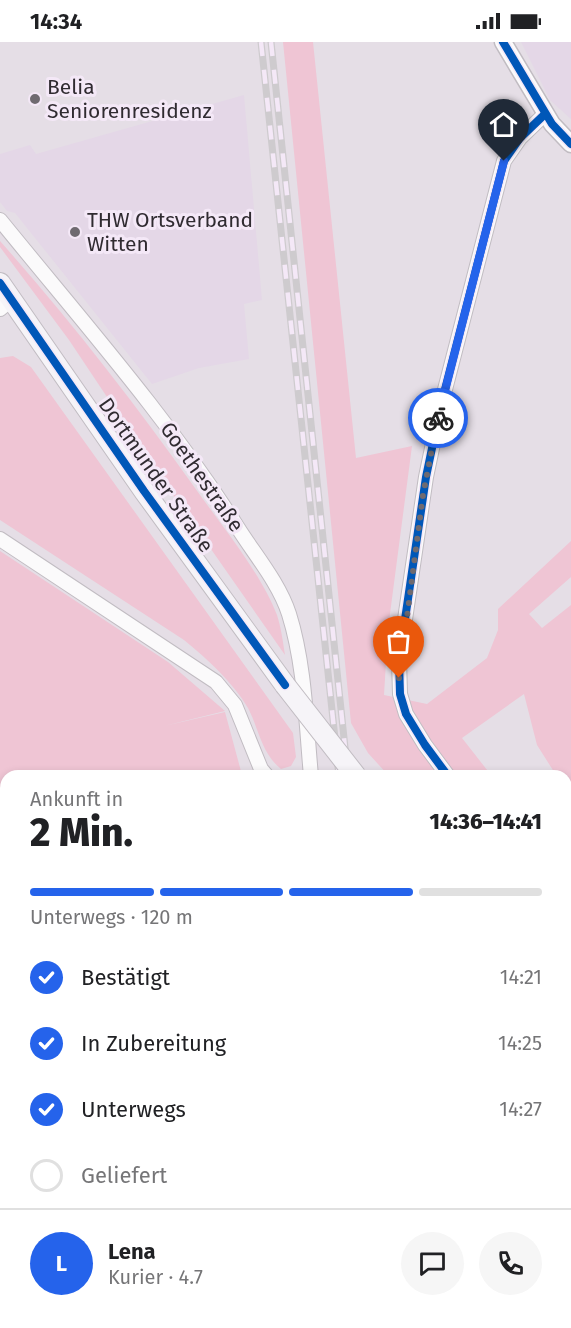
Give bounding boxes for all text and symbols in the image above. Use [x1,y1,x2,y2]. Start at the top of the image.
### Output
text: 14:34 [30,8,82,35]
place label: Belia Seniorenresidenz [47,74,212,124]
marker: Belia Seniorenresidenz [28,92,42,106]
pin [478,99,529,161]
icon: home [487,108,520,141]
place label: THW Ortsverband Witten [87,207,253,257]
marker: THW Ortsverband Witten [68,225,82,239]
courier [408,388,468,448]
street label: Dortmunder Straße [93,392,219,558]
icon: bike [422,402,455,435]
street label: Goethestraße [155,417,249,537]
pin [373,616,424,678]
icon: bag [382,625,415,658]
text: Ankunft in [30,787,123,811]
text: 14:36–14:41 [430,808,542,835]
text: 2 Min. [30,810,133,856]
text: Unterwegs · 120 m [30,905,193,929]
icon: check [30,961,63,994]
text: Bestätigt [81,964,170,991]
text: 14:21 [500,965,542,989]
icon: check [30,1027,63,1060]
text: In Zubereitung [81,1030,226,1057]
text: 14:25 [498,1031,542,1055]
icon: check [30,1093,63,1126]
text: Unterwegs [81,1096,186,1123]
text: 14:27 [499,1097,542,1121]
text: Geliefert [81,1162,167,1189]
button: chat [401,1232,464,1295]
button: phone [479,1232,542,1295]
text: Lena [108,1238,156,1265]
text: L [56,1250,67,1277]
text: Kurier · 4.7 [108,1265,203,1289]

